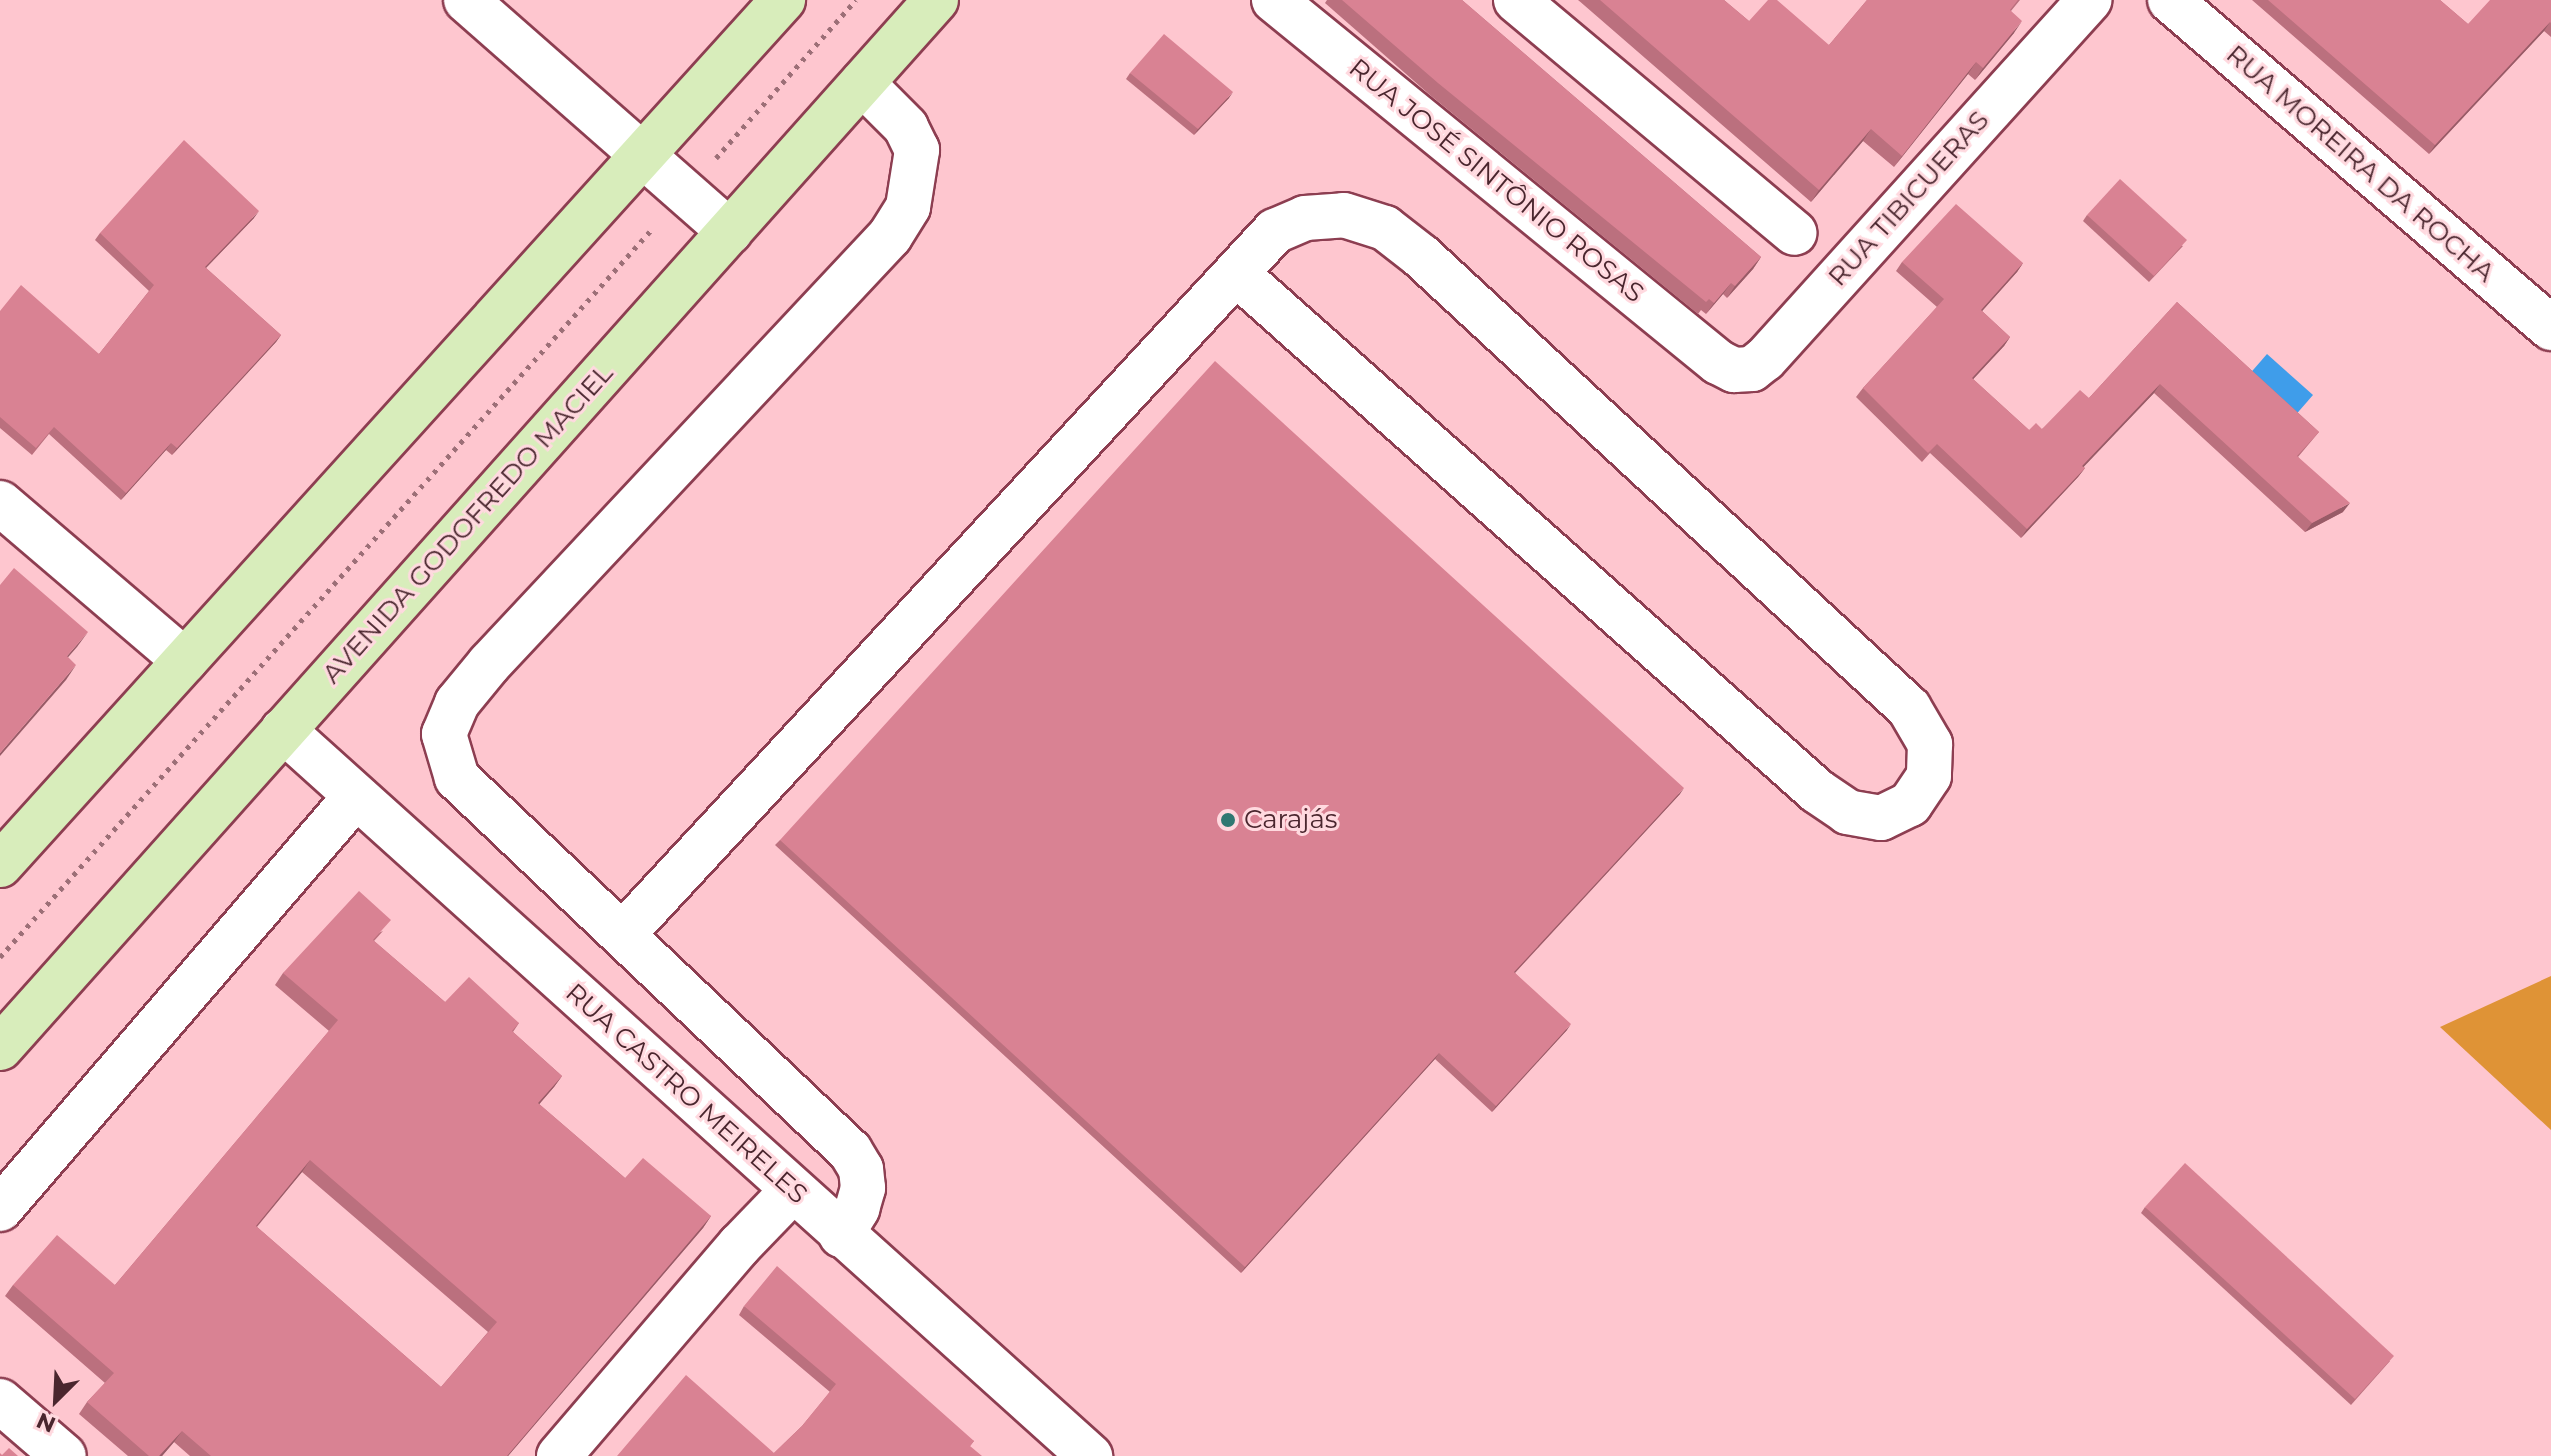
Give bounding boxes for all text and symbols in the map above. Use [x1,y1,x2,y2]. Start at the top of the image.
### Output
street label: RUA MOREIRA DA ROCHA [2220,39,2500,289]
street label: RUA JOSÉ SINTÔNIO ROSAS [1342,53,1650,309]
street label: RUA TIBICUERAS [1822,105,1996,293]
street label: AVENIDA GODOFREDO MACIEL [316,358,620,690]
place label: Carajás [1244,804,1337,836]
marker: Carajás [1219,811,1237,829]
street label: RUA CASTRO MEIRELES [559,977,813,1211]
north arrow [16,1360,96,1440]
text: N [32,1406,60,1438]

